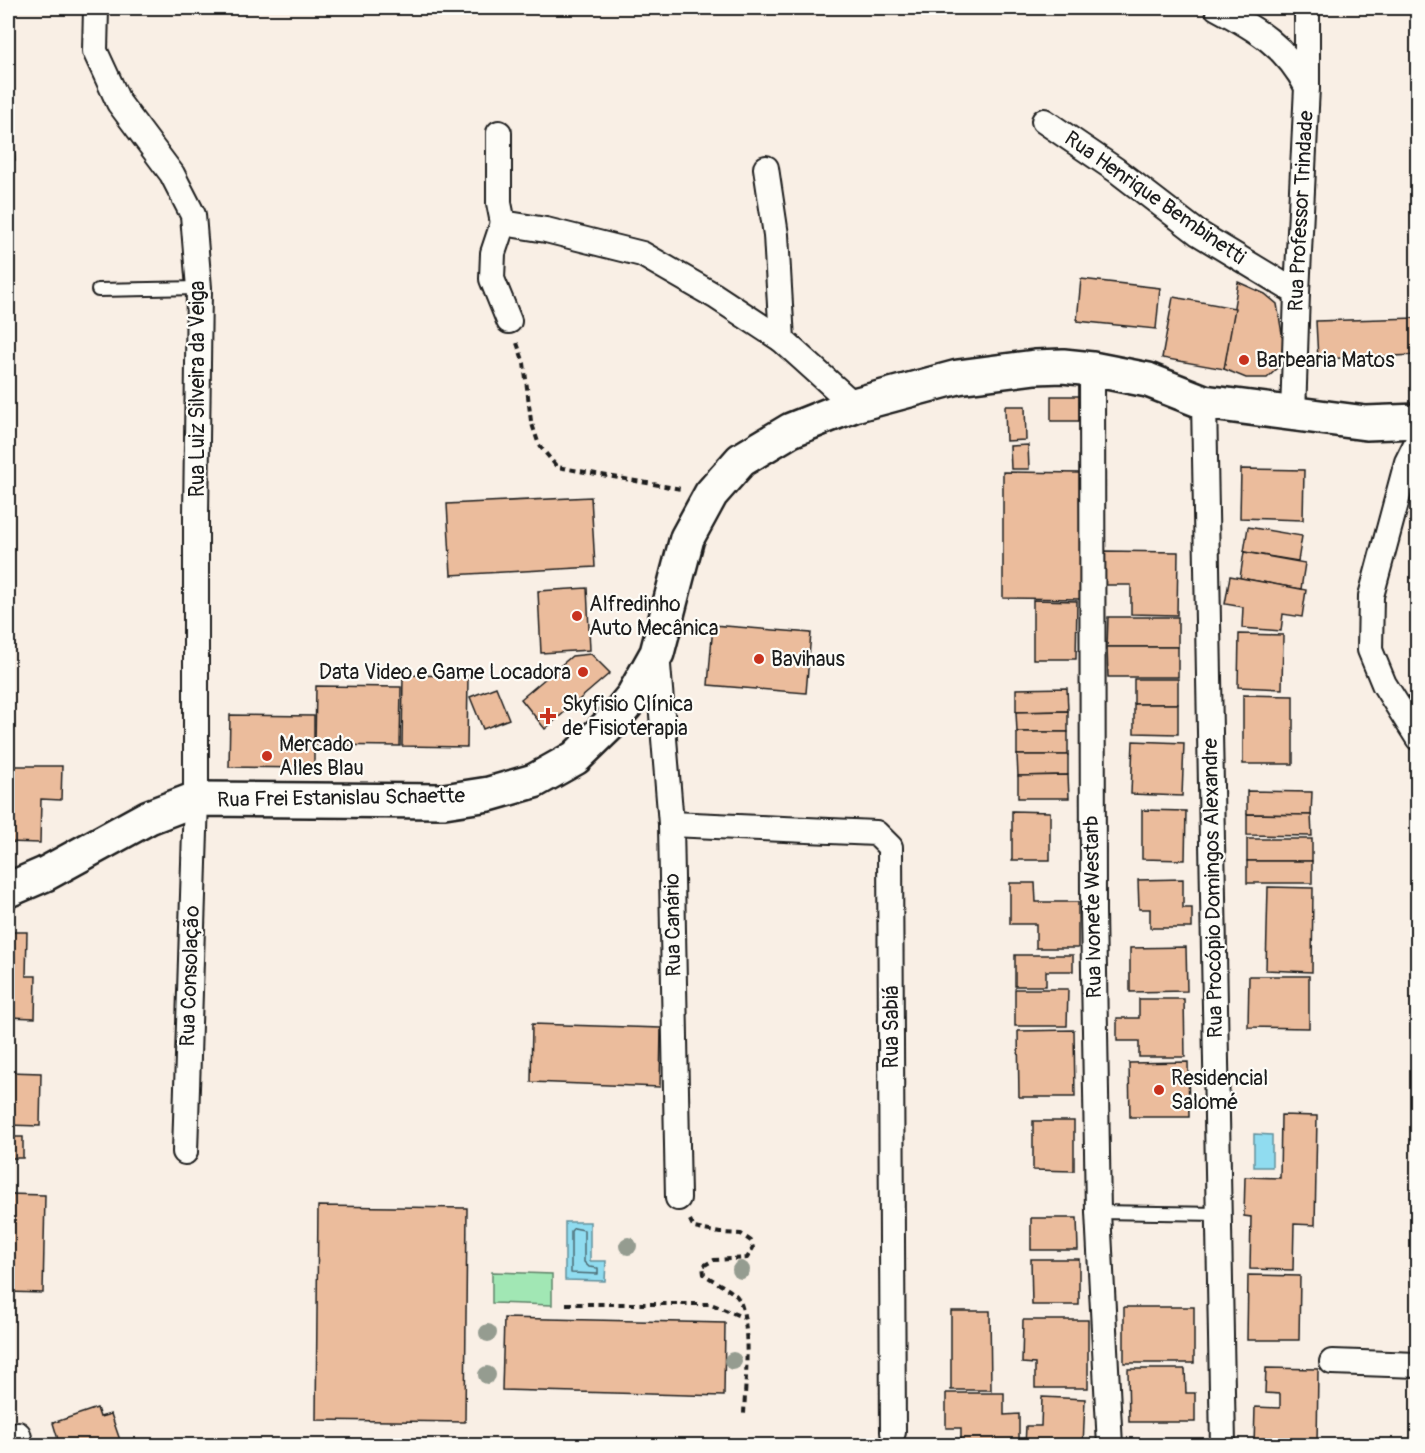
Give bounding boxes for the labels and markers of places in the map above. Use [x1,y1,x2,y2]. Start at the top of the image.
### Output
place label: Barbearia Matos [1256,347,1395,374]
marker: Barbearia Matos [1237,353,1251,367]
place label: Alfredinho Auto Mecânica [589,591,719,642]
marker: Alfredinho Auto Mecânica [570,609,584,623]
place label: Bavihaus [771,646,846,673]
marker: Bavihaus [752,652,766,666]
place label: Data Video e Game Locadora [319,659,571,686]
marker: Data Video e Game Locadora [576,665,590,679]
place label: Skyfisio Clínica de Fisioterapia [562,691,693,742]
marker: Skyfisio Clínica de Fisioterapia [539,707,557,725]
place label: Mercado Alles Blau [279,731,364,782]
marker: Mercado Alles Blau [260,749,274,763]
place label: Residencial Salomé [1171,1065,1268,1116]
marker: Residencial Salomé [1152,1083,1166,1097]

